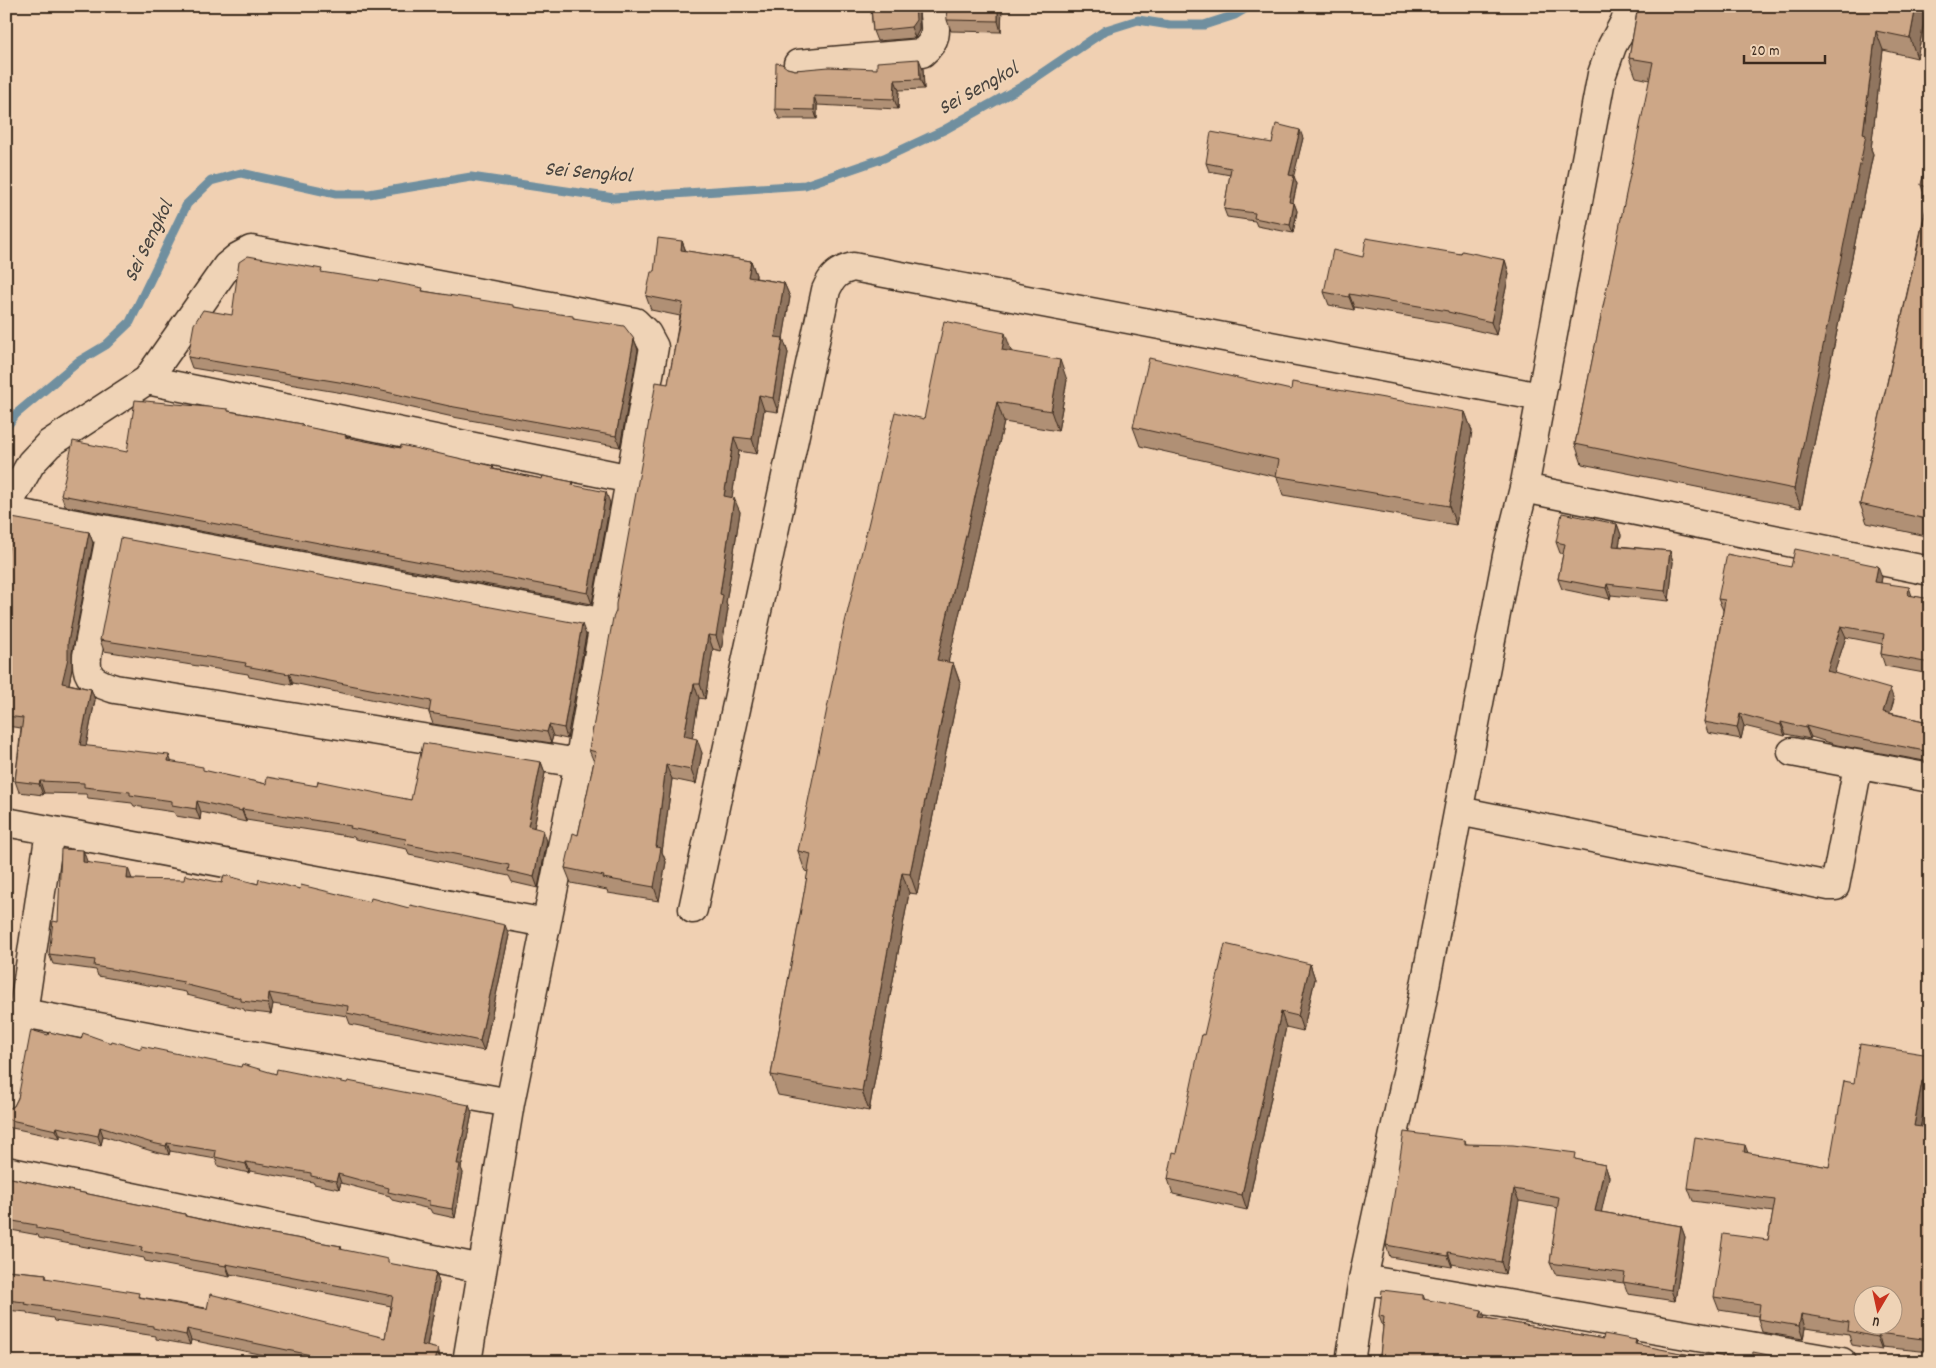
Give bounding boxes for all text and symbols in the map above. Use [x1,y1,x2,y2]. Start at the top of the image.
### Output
scale bar [1744,32,1825,64]
text: 20 m [1751,41,1779,63]
water label: Sei Sengkol [933,55,1026,124]
water label: Sei Sengkol [543,155,635,193]
water label: Sei Sengkol [117,194,184,288]
north arrow [1854,1286,1904,1336]
text: U [1871,1310,1881,1331]

